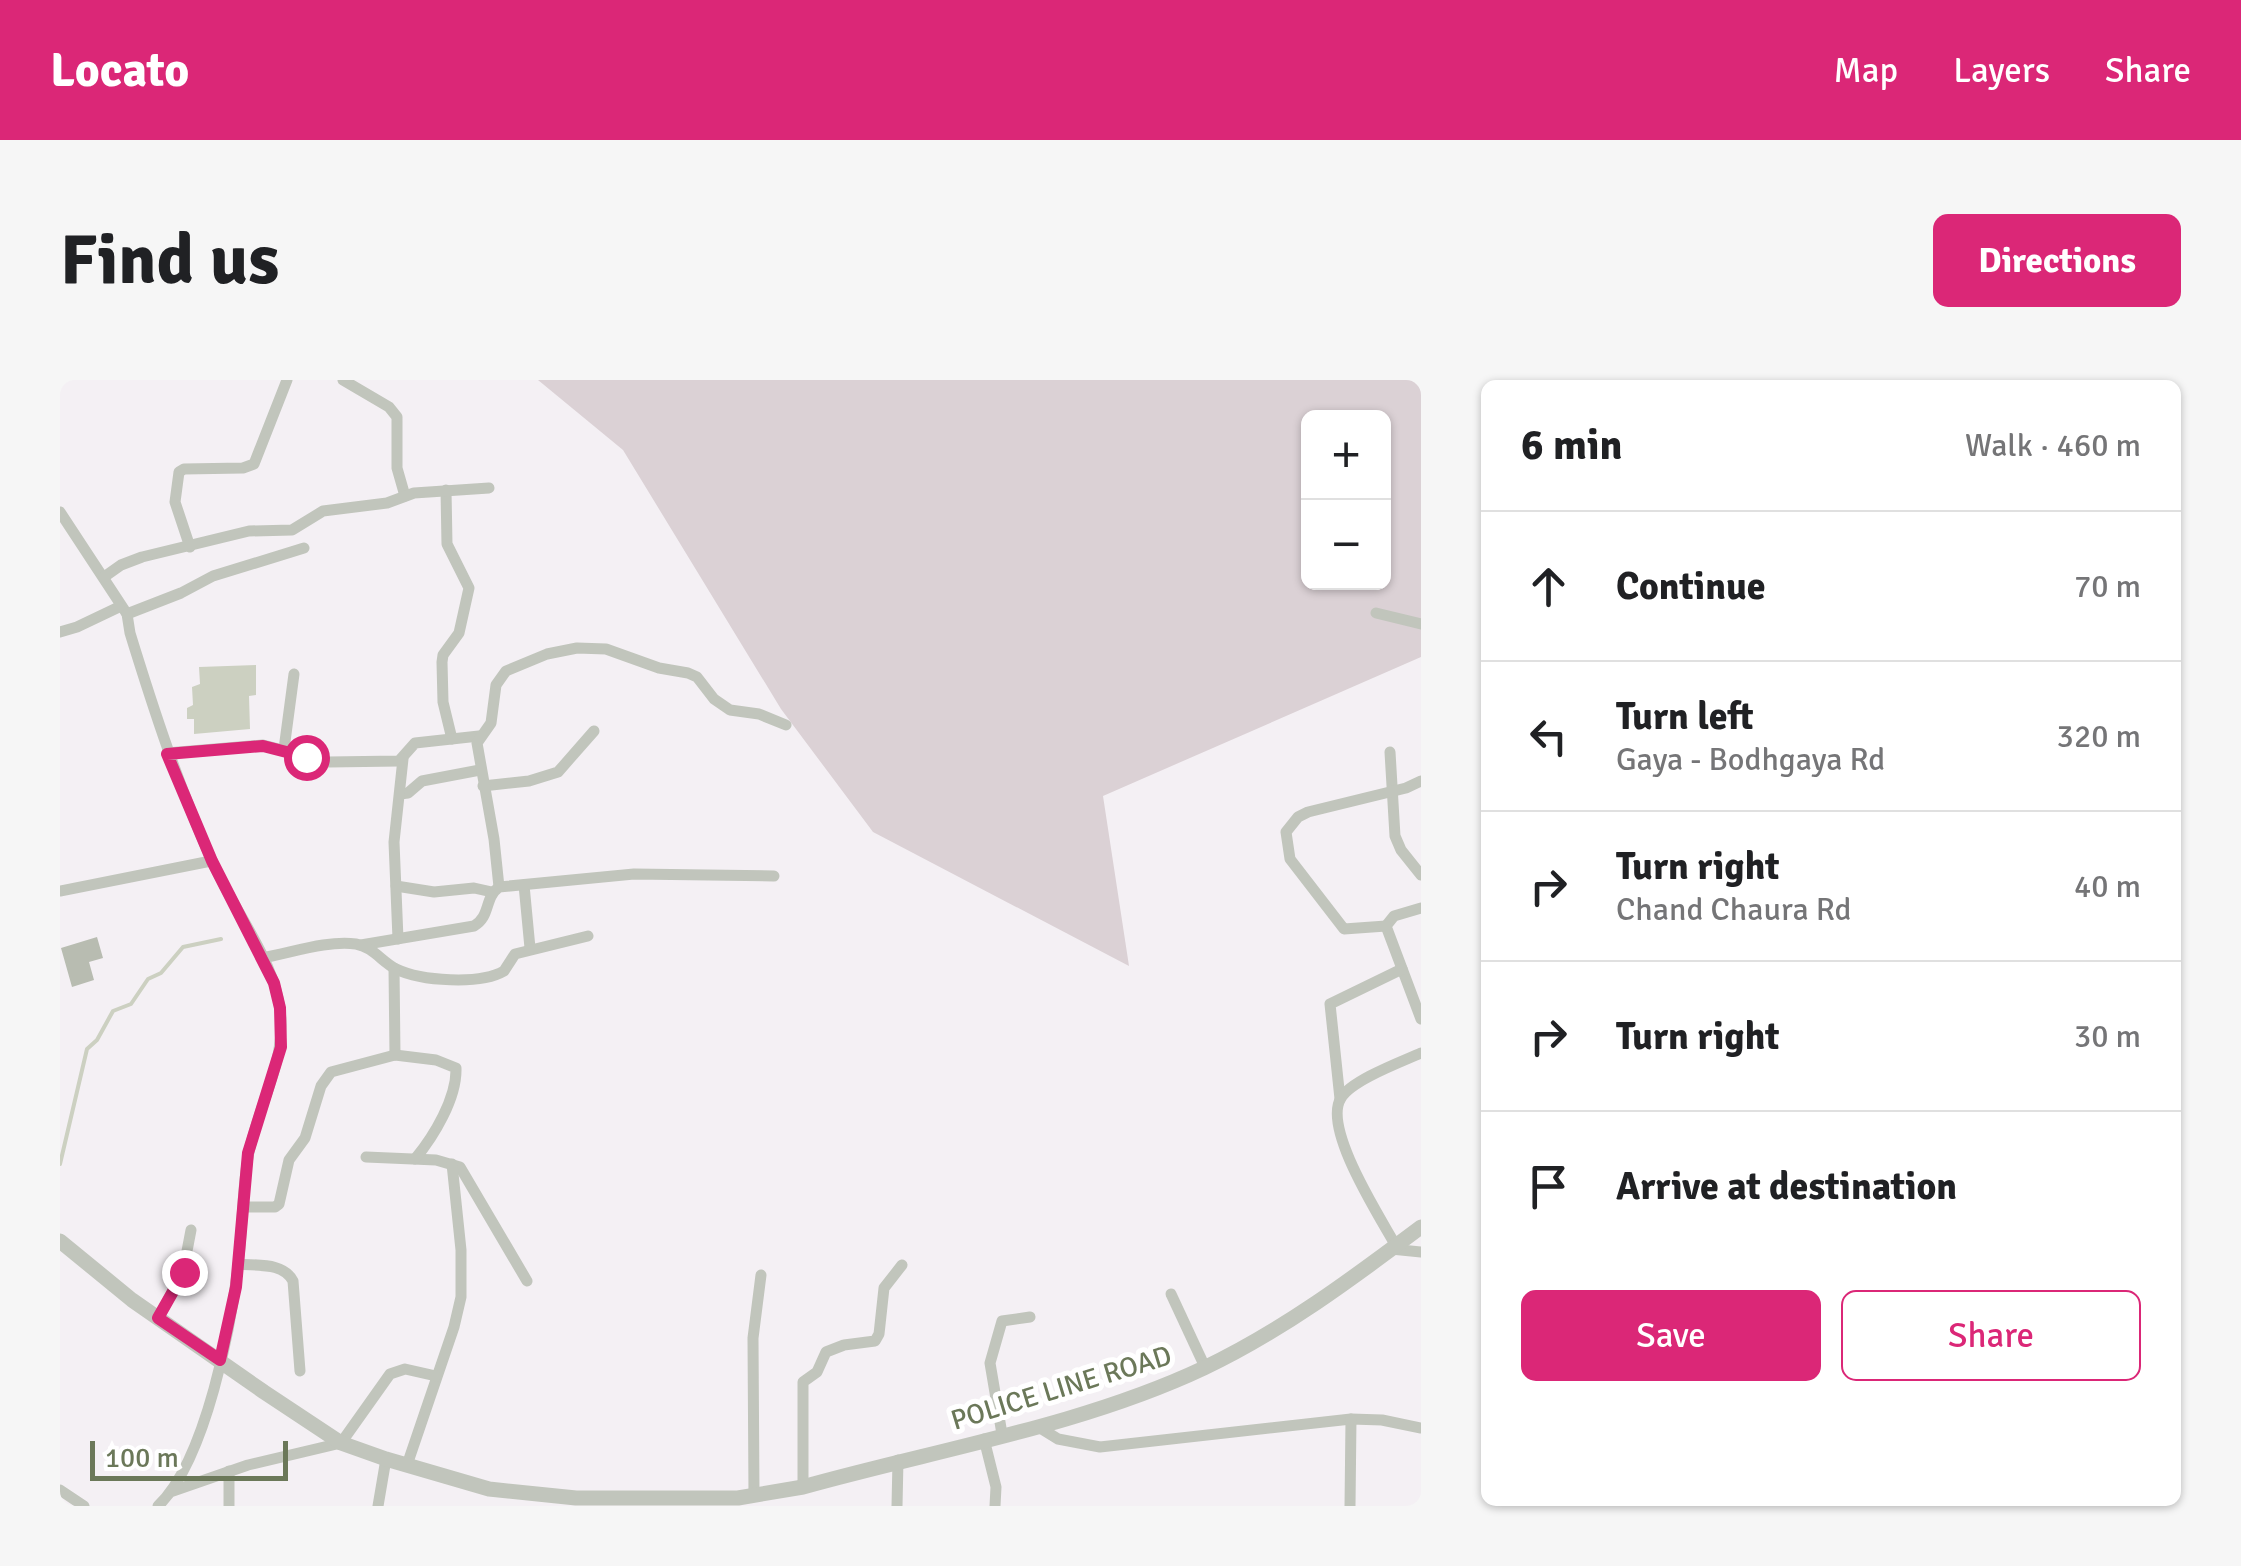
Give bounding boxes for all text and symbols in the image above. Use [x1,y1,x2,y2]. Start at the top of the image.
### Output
text: Locato [50,41,189,100]
text: Map [1834,49,1898,92]
text: Layers [1953,49,2050,92]
text: Share [2105,49,2191,92]
button: Directions [1933,214,2181,307]
text: Find us [60,217,279,303]
map controls [1301,410,1391,590]
button: + [1301,410,1391,500]
text: 6 min [1521,420,1622,471]
text: Walk · 460 m [1965,426,2141,465]
button: − [1301,500,1391,590]
icon: ahead [1521,559,1576,614]
text: Continue [1616,563,1766,610]
text: 70 m [2074,567,2141,606]
text: Turn left [1616,693,1754,740]
icon: left [1521,709,1576,764]
text: 320 m [2057,717,2141,756]
route start [284,735,330,781]
text: Gaya - Bodhgaya Rd [1616,740,1885,779]
text: Turn right [1616,843,1780,890]
icon: right [1521,859,1576,914]
text: 40 m [2074,867,2141,906]
text: Chand Chaura Rd [1616,890,1851,929]
icon: right [1521,1009,1576,1064]
text: Turn right [1616,1013,1780,1060]
text: 30 m [2074,1017,2141,1056]
icon: arrive [1521,1159,1576,1214]
text: Arrive at destination [1616,1163,1957,1210]
route end [162,1250,208,1296]
button: Save [1521,1290,1821,1381]
button: Share [1841,1290,2141,1381]
street label: POLICE LINE ROAD [947,1338,1176,1438]
scale bar [90,1436,288,1480]
text: 100 m [105,1441,179,1475]

